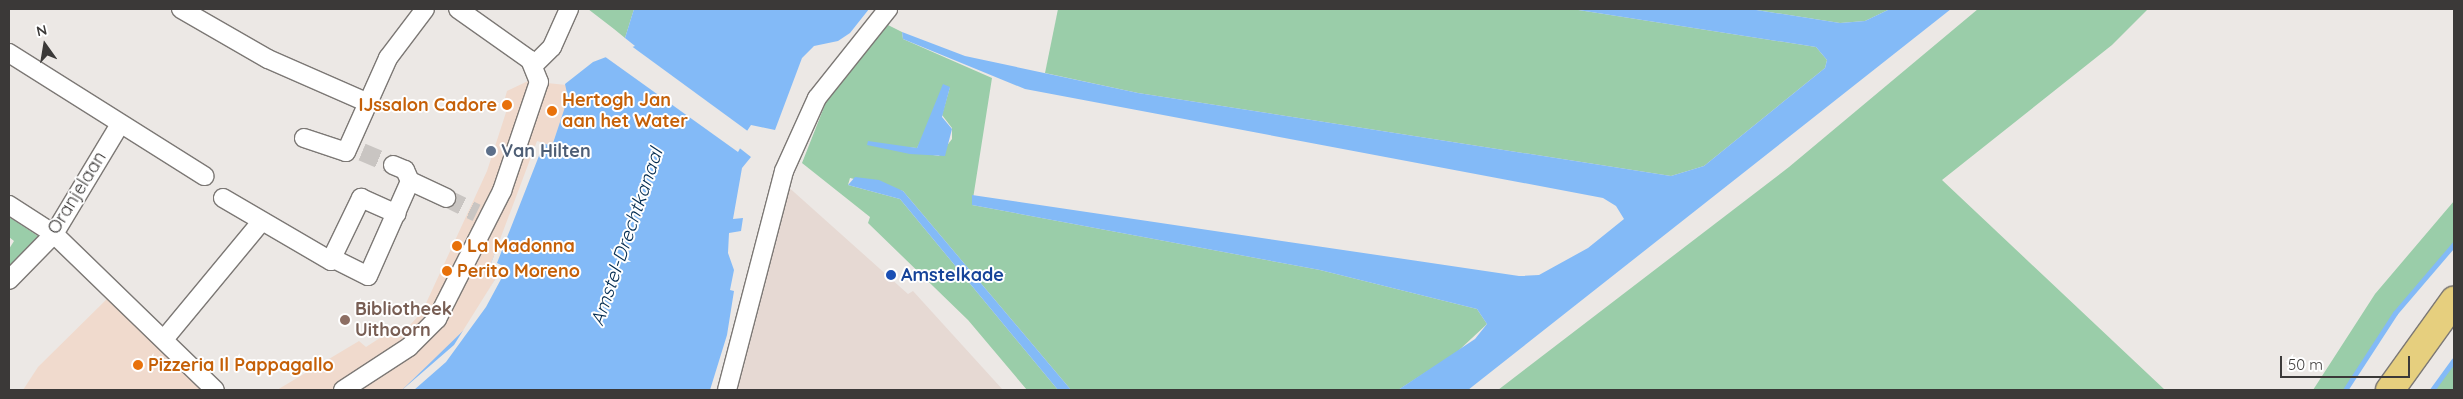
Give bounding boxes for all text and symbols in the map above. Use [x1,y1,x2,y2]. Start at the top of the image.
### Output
north arrow [20,20,70,70]
text: N [35,20,49,40]
place label: Hertogh Jan aan het Water [562,90,688,132]
place label: IJssalon Cadore [358,94,497,116]
marker: IJssalon Cadore [501,99,513,111]
marker: Hertogh Jan aan het Water [546,105,558,117]
place label: Van Hilten [501,140,591,162]
marker: Van Hilten [485,145,497,157]
water label: Amstel-Drechtkanaal [586,145,668,329]
street label: Oranjelaan [43,148,111,238]
place label: La Madonna [467,235,575,257]
marker: La Madonna [451,240,463,252]
place label: Perito Moreno [457,260,580,282]
place label: Amstelkade [901,264,1004,286]
marker: Perito Moreno [441,265,453,277]
marker: Amstelkade [885,269,897,281]
place label: Bibliotheek Uithoorn [355,299,452,342]
marker: Bibliotheek Uithoorn [339,314,351,326]
scale bar [2283,346,2413,378]
place label: Pizzeria Il Pappagallo [148,354,334,376]
text: 50 m [2288,355,2323,374]
marker: Pizzeria Il Pappagallo [132,359,144,371]

